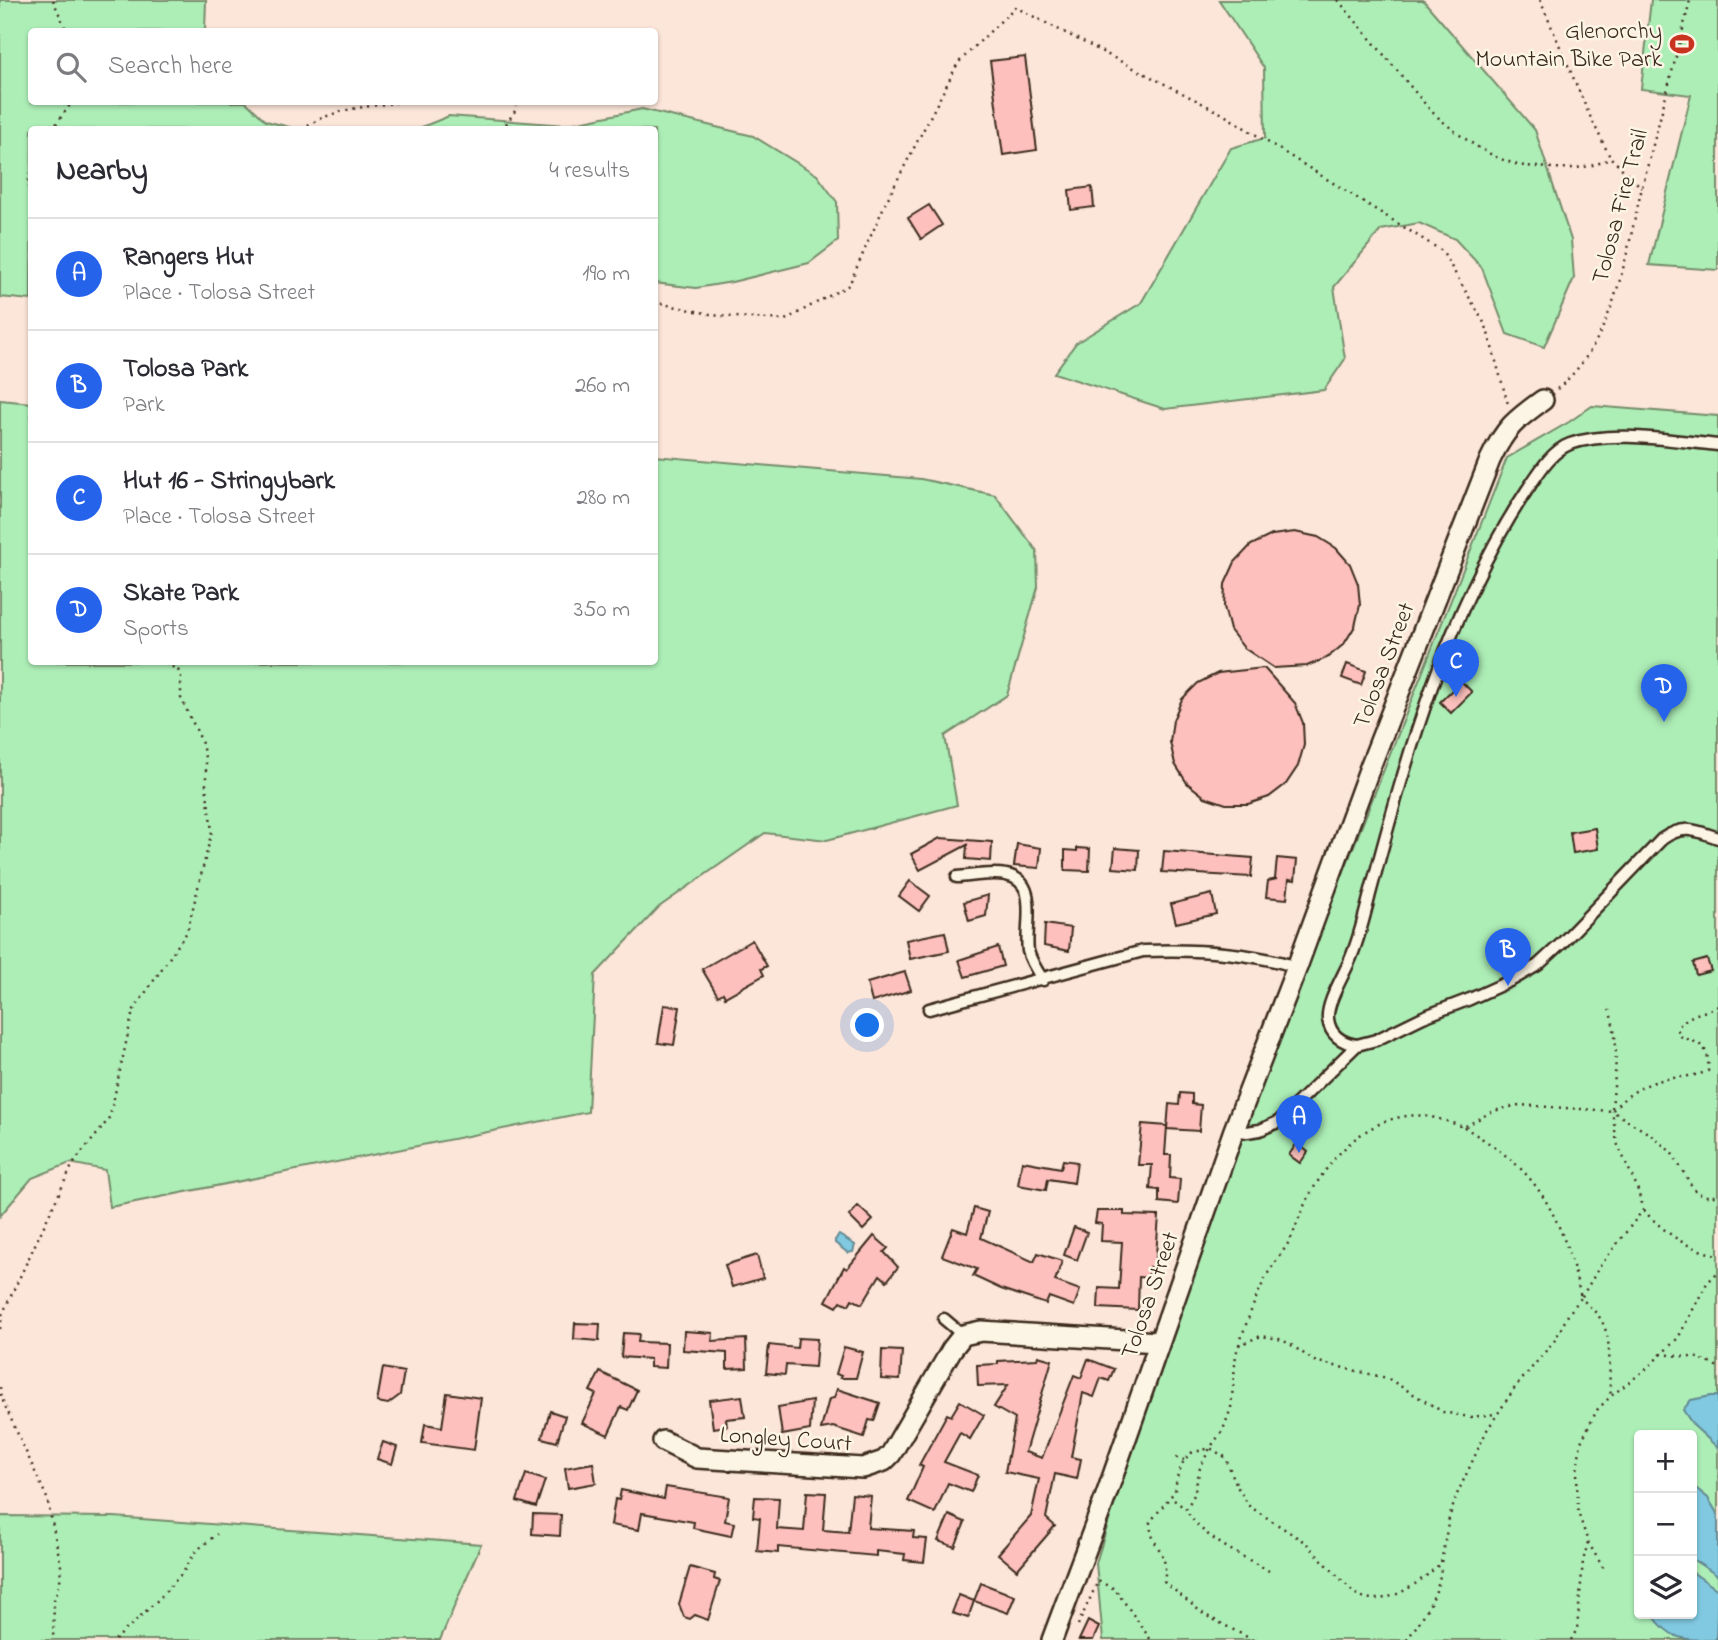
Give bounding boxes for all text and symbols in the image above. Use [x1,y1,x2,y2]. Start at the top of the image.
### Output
place label: Glenorchy Mountain Bike Park [1475,15,1662,78]
search box [28,28,658,105]
sports icon: Glenorchy Mountain Bike Park [1668,30,1696,58]
icon: search [52,48,90,86]
text: Search here [108,48,233,86]
street label: Tolosa Fire Trail [1584,125,1659,288]
text: Nearby [56,150,148,194]
text: 4 results [549,155,630,188]
text: Rangers Hut [123,239,254,277]
text: A [72,258,86,291]
text: 190 m [582,258,630,291]
text: Place · Tolosa Street [123,277,315,310]
text: Tolosa Park [123,351,248,389]
text: B [71,370,87,403]
text: 260 m [575,370,630,403]
text: Park [123,389,165,422]
text: Hut 16 - Stringybark [123,463,335,501]
text: C [73,482,85,515]
text: 280 m [576,482,630,515]
text: Place · Tolosa Street [123,501,315,534]
text: Skate Park [123,575,239,613]
text: D [71,594,87,627]
text: 350 m [574,594,630,627]
street label: Tolosa Street [1345,598,1425,734]
text: Sports [123,613,189,646]
pin: C [1433,639,1479,697]
pin: D [1641,664,1687,722]
pin: B [1485,928,1531,986]
your location [850,1008,884,1042]
pin: A [1276,1095,1322,1153]
street label: Tolosa Street [1113,1227,1190,1364]
street label: Longley Court [719,1418,853,1464]
map controls [1634,1430,1697,1619]
button: + [1634,1430,1697,1493]
button: − [1634,1493,1697,1556]
button: layers [1634,1556,1697,1619]

